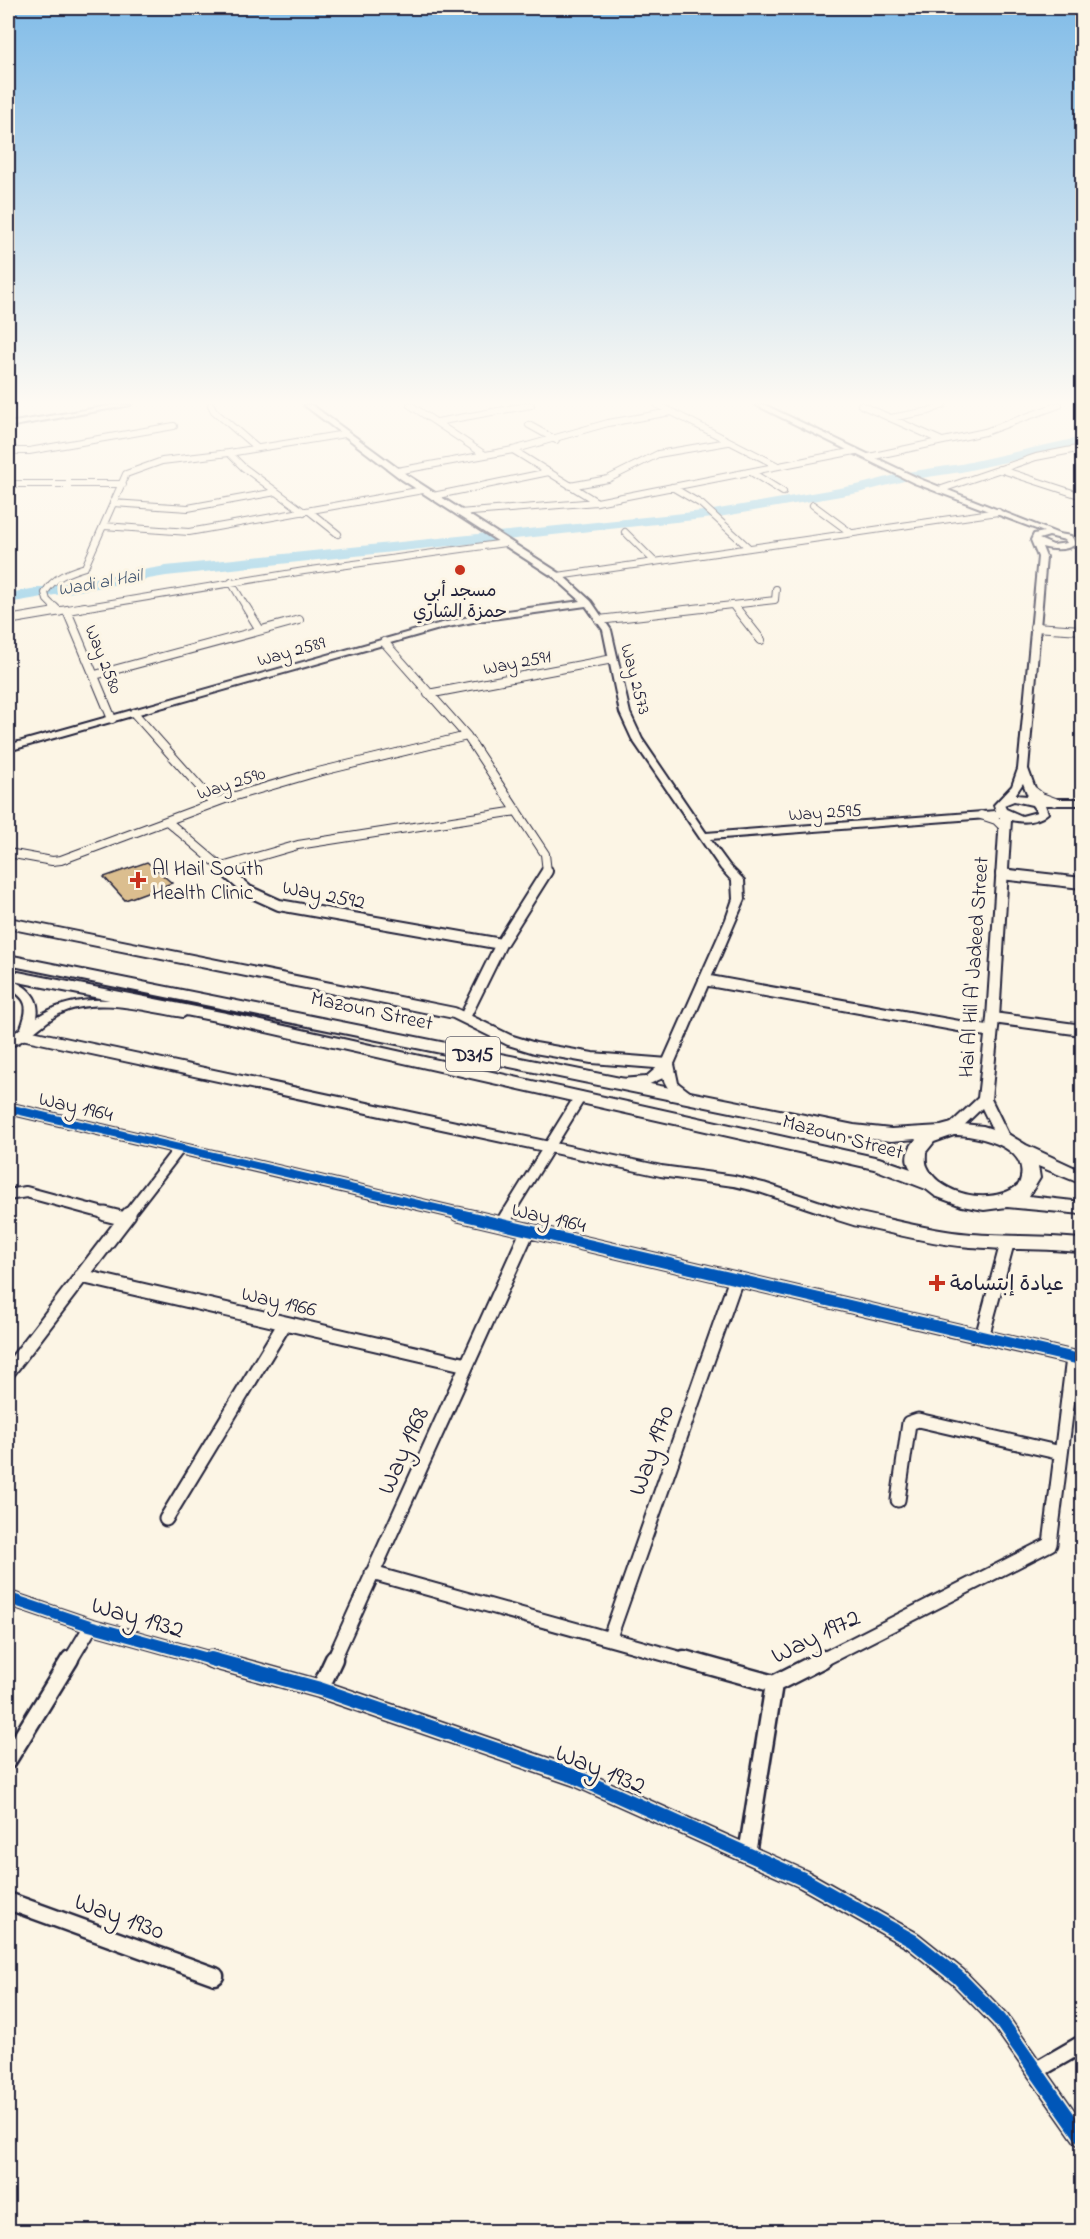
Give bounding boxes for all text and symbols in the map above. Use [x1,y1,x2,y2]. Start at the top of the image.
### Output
water label: Wadi al Hail [56,563,147,604]
marker: مسجد أبي حمزة الشاري [453,563,467,577]
place label: مسجد أبي حمزة الشاري [413,579,507,626]
street label: Way 2580 [77,622,128,698]
street label: Way 2589 [255,631,329,675]
street label: Way 2573 [612,641,656,718]
street label: Way 2591 [481,645,554,683]
street label: Way 2590 [194,762,269,808]
street label: Way 2595 [788,798,863,830]
place label: Al Hail South Health Clinic [152,855,263,909]
street label: Hai Al Hil A' Jadeed Street [952,856,998,1079]
marker: Al Hail South Health Clinic [129,871,147,889]
street label: Way 2592 [279,873,368,921]
street label: Mazoun Street [308,984,435,1040]
road number: D315 [446,1037,500,1071]
street label: Way 1964 [35,1085,116,1133]
street label: Mazoun Street [779,1107,906,1169]
street label: Way 1964 [508,1196,589,1244]
place label: عيادة إبتسامة [950,1270,1064,1300]
marker: عيادة إبتسامة [928,1274,946,1292]
street label: Way 1966 [238,1280,319,1328]
street label: Way 1968 [369,1401,441,1501]
street label: Way 1970 [620,1401,686,1501]
street label: Way 1932 [86,1588,188,1650]
street label: Way 1972 [765,1600,867,1676]
street label: Way 1932 [549,1735,651,1806]
street label: Way 1930 [69,1884,169,1952]

